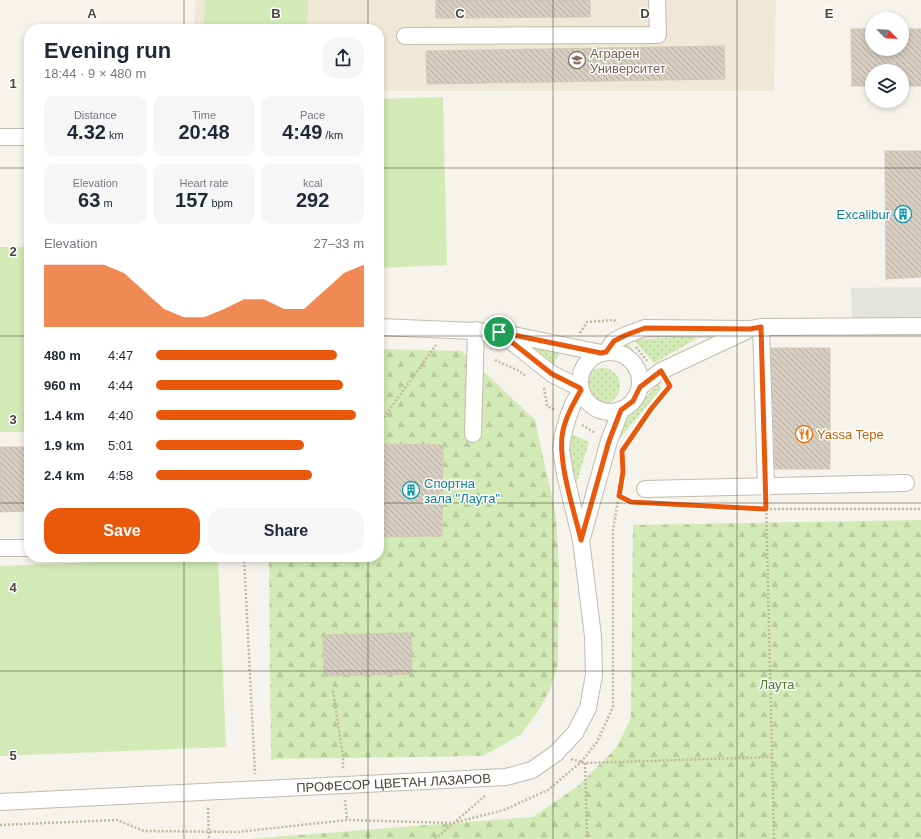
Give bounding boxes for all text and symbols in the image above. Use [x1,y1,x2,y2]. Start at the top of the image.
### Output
text: A [87,6,97,21]
text: B [271,6,281,21]
text: C [455,6,465,21]
text: D [640,6,650,21]
text: E [825,6,834,21]
north arrow [865,12,909,56]
map controls [865,12,909,108]
button: share [322,37,364,79]
text: Evening run [44,38,171,63]
place label: Аграрен Университет [590,46,666,76]
school or university icon: Аграрен Университет [567,50,587,70]
button: layers [865,64,909,108]
text: 18:44 · 9 × 480 m [44,66,146,81]
text: 1 [9,76,17,91]
text: Distance [74,109,117,121]
text: Time [192,109,216,121]
text: Pace [300,109,325,121]
text: 4.32 [67,121,106,143]
text: 20:48 [178,121,230,143]
text: 4:49 [282,121,322,143]
text: km [106,129,124,141]
text: /km [322,129,343,141]
text: Elevation [73,177,118,189]
text: Heart rate [180,177,228,189]
text: kcal [303,177,322,189]
text: 63 [78,189,100,211]
text: 157 [175,189,208,211]
text: 292 [296,189,329,211]
text: m [100,197,113,209]
text: bpm [208,197,233,209]
building icon: Excalibur [893,204,913,224]
place label: Excalibur [837,207,891,222]
text: Elevation [44,236,97,251]
text: 27–33 m [313,236,364,251]
text: 2 [9,244,17,259]
pin [482,315,516,349]
icon: arrive [488,321,510,343]
text: 480 m [44,348,81,363]
text: 4:47 [108,348,133,363]
text: 960 m [44,378,81,393]
text: 4:44 [108,378,133,393]
text: 1.4 km [44,408,84,423]
text: 4:40 [108,408,133,423]
text: 3 [9,412,17,427]
restaurant icon: Yassa Tepe [794,424,814,444]
place label: Yassa Tepe [817,427,884,442]
text: 1.9 km [44,438,84,453]
text: 5:01 [108,438,133,453]
text: 2.4 km [44,468,84,483]
text: 4:58 [108,468,133,483]
place label: Спортна зала "Лаута" [424,476,500,506]
building icon: Спортна зала "Лаута" [401,480,421,500]
button: Save [44,508,200,554]
button: Share [208,508,364,554]
text: 4 [9,580,17,595]
park label: Лаута [759,677,795,692]
text: 5 [9,748,17,763]
street label: ПРОФЕСОР ЦВЕТАН ЛАЗАРОВ [296,771,491,795]

